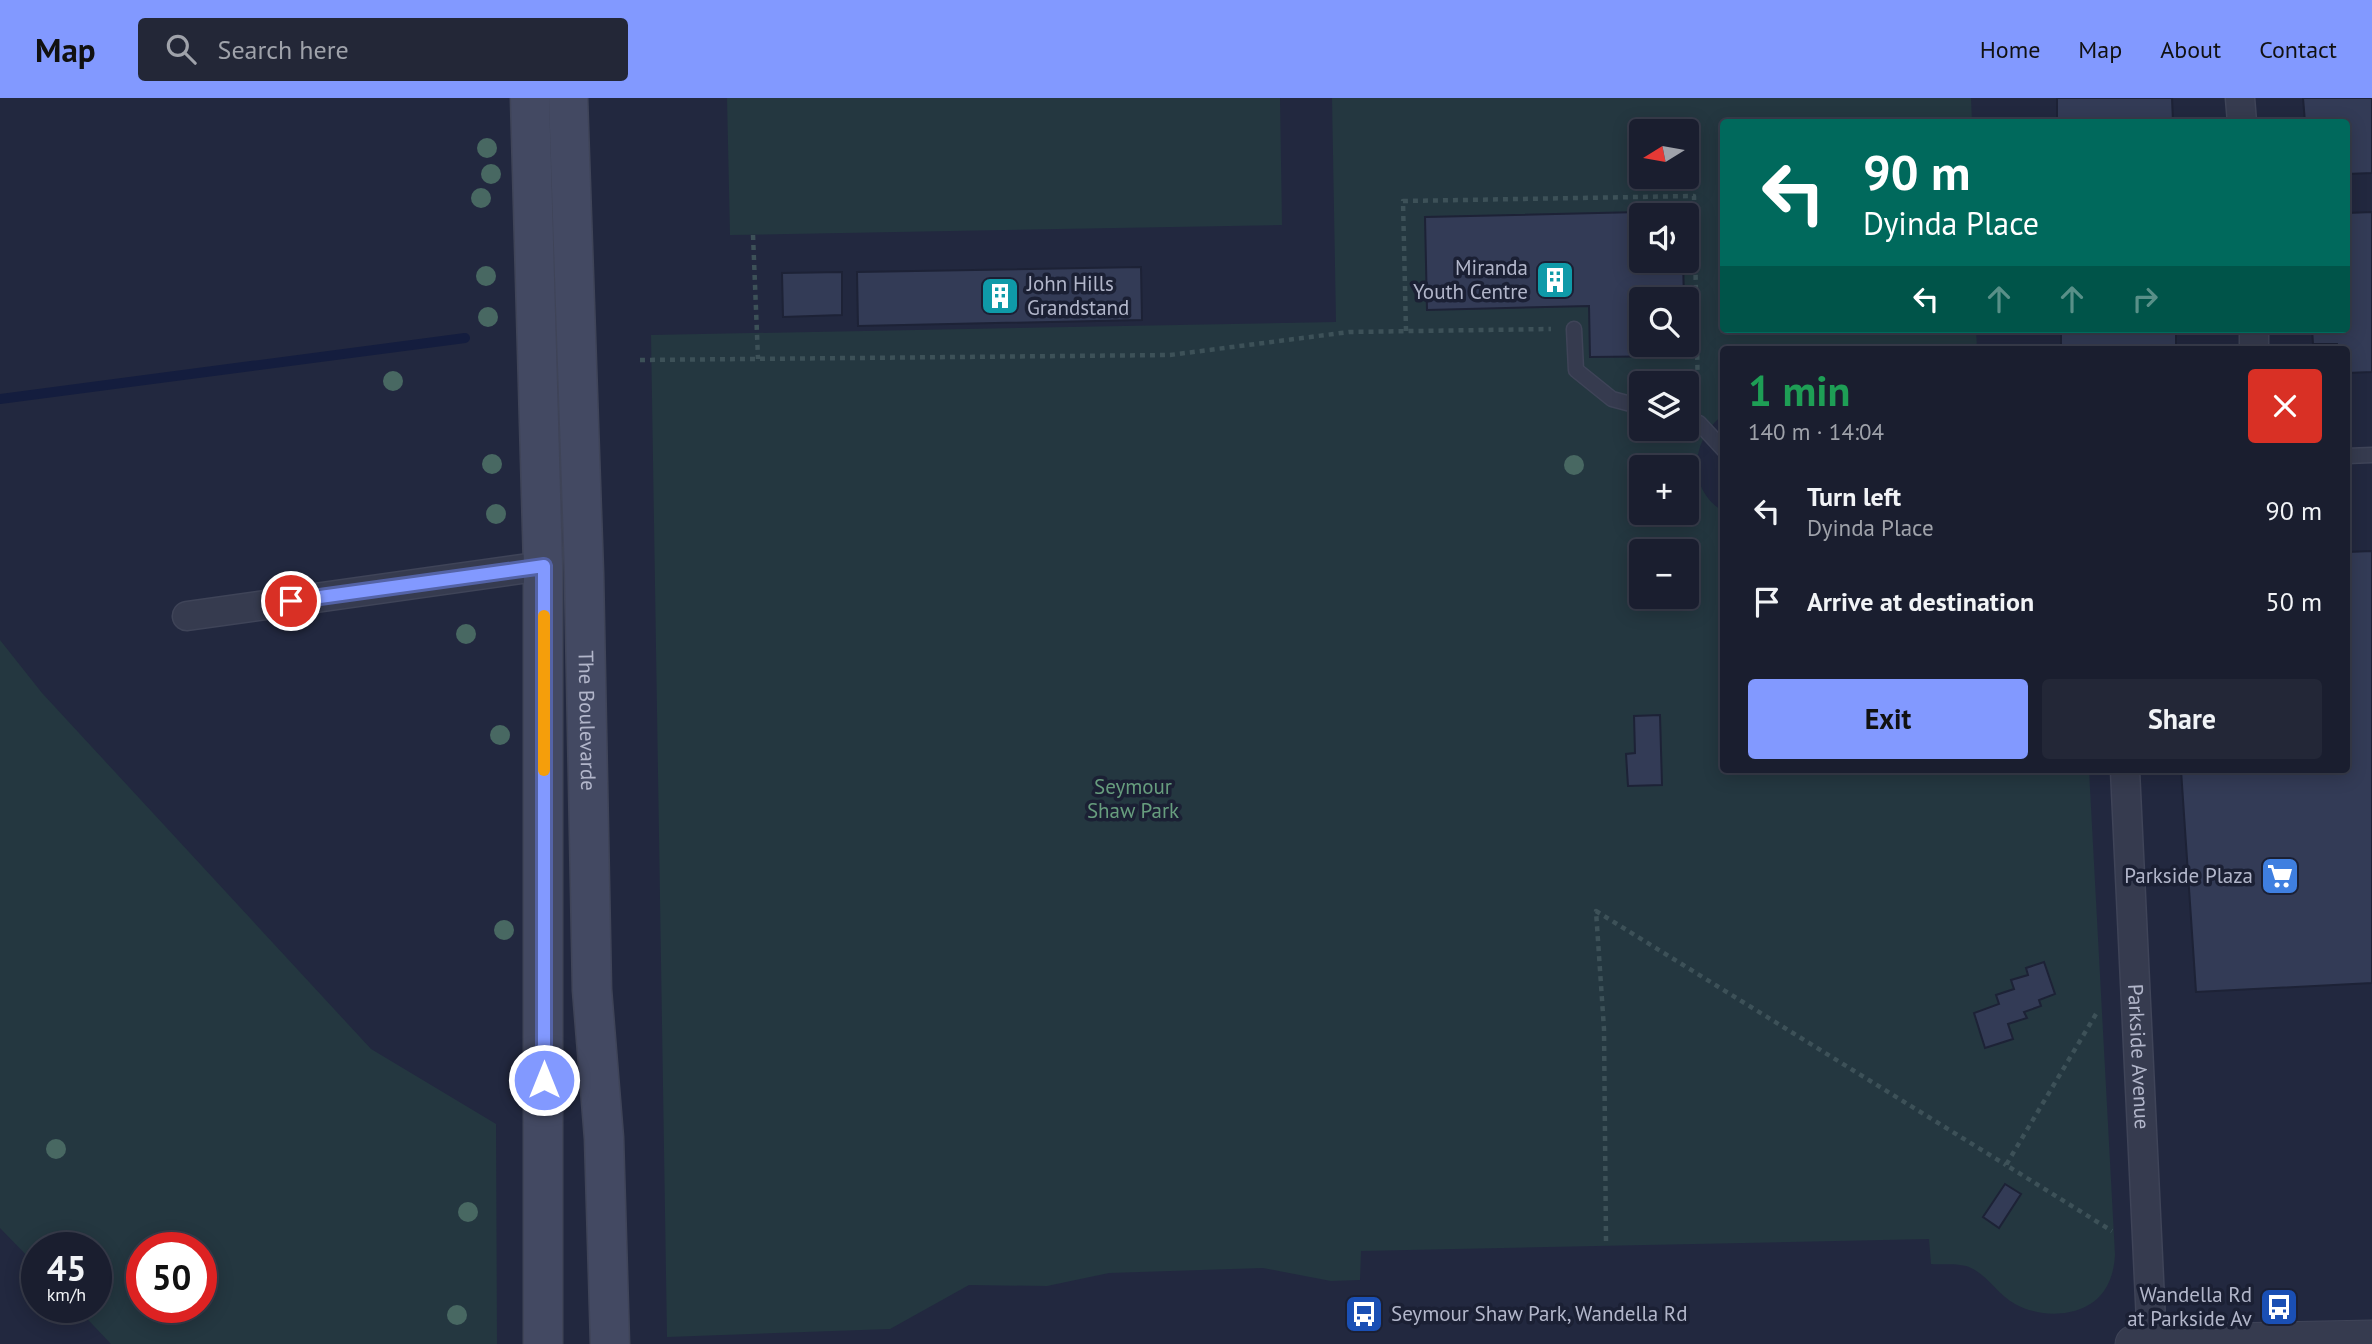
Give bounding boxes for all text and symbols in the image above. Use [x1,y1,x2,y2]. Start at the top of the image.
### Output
search box [138,18,628,81]
text: Map [35,28,96,71]
icon: search [162,30,200,68]
text: Search here [218,33,349,66]
text: Home [1980,34,2040,65]
text: Map [2078,34,2122,65]
text: About [2160,34,2221,65]
text: Contact [2259,34,2337,65]
north arrow [1629,119,1699,189]
map controls [1629,119,1699,609]
text: 90 m [1863,140,1970,204]
icon: left [1748,147,1839,238]
text: Dyinda Place [1863,202,2039,244]
button: sound [1629,203,1699,273]
place label: Miranda Youth Centre [1413,254,1528,305]
building icon: Miranda Youth Centre [1534,259,1576,301]
place label: John Hills Grandstand [1026,270,1129,321]
building icon: John Hills Grandstand [979,275,1021,317]
icon: left [1907,280,1945,318]
icon: ahead [1980,280,2018,318]
icon: ahead [2053,280,2091,318]
icon: right [2126,280,2164,318]
button: search [1629,287,1699,357]
text: 1 min [1748,363,1850,418]
button: close [2248,369,2322,443]
button: layers [1629,371,1699,441]
text: 140 m · 14:04 [1748,417,1884,446]
button: + [1629,455,1699,525]
text: Turn left [1807,480,1901,513]
icon: left [1748,492,1786,530]
text: 90 m [2266,494,2322,527]
text: Dyinda Place [1807,513,1934,542]
button: − [1629,539,1699,609]
pin [261,571,321,631]
icon: arrive [272,582,310,620]
icon: arrive [1748,583,1786,621]
text: Arrive at destination [1807,585,2034,618]
text: 50 m [2266,585,2322,618]
street label: The Boulevarde [572,650,602,791]
button: Exit [1748,679,2028,759]
button: Share [2042,679,2322,759]
park label: Seymour Shaw Park [1087,773,1179,824]
supermarket icon: Parkside Plaza [2259,855,2301,897]
place label: Parkside Plaza [2124,862,2253,889]
street label: Parkside Avenue [2122,983,2156,1130]
position arrow [507,1043,581,1117]
speed limit sign: 50 [126,1232,217,1323]
text: 45 [47,1245,86,1291]
place label: Wandella Rd at Parkside Av [2127,1281,2252,1332]
text: km/h [47,1283,86,1306]
bus stop icon: Wandella Rd at Parkside Av [2258,1286,2300,1328]
bus stop icon: Seymour Shaw Park, Wandella Rd [1343,1293,1385,1335]
place label: Seymour Shaw Park, Wandella Rd [1391,1300,1688,1327]

